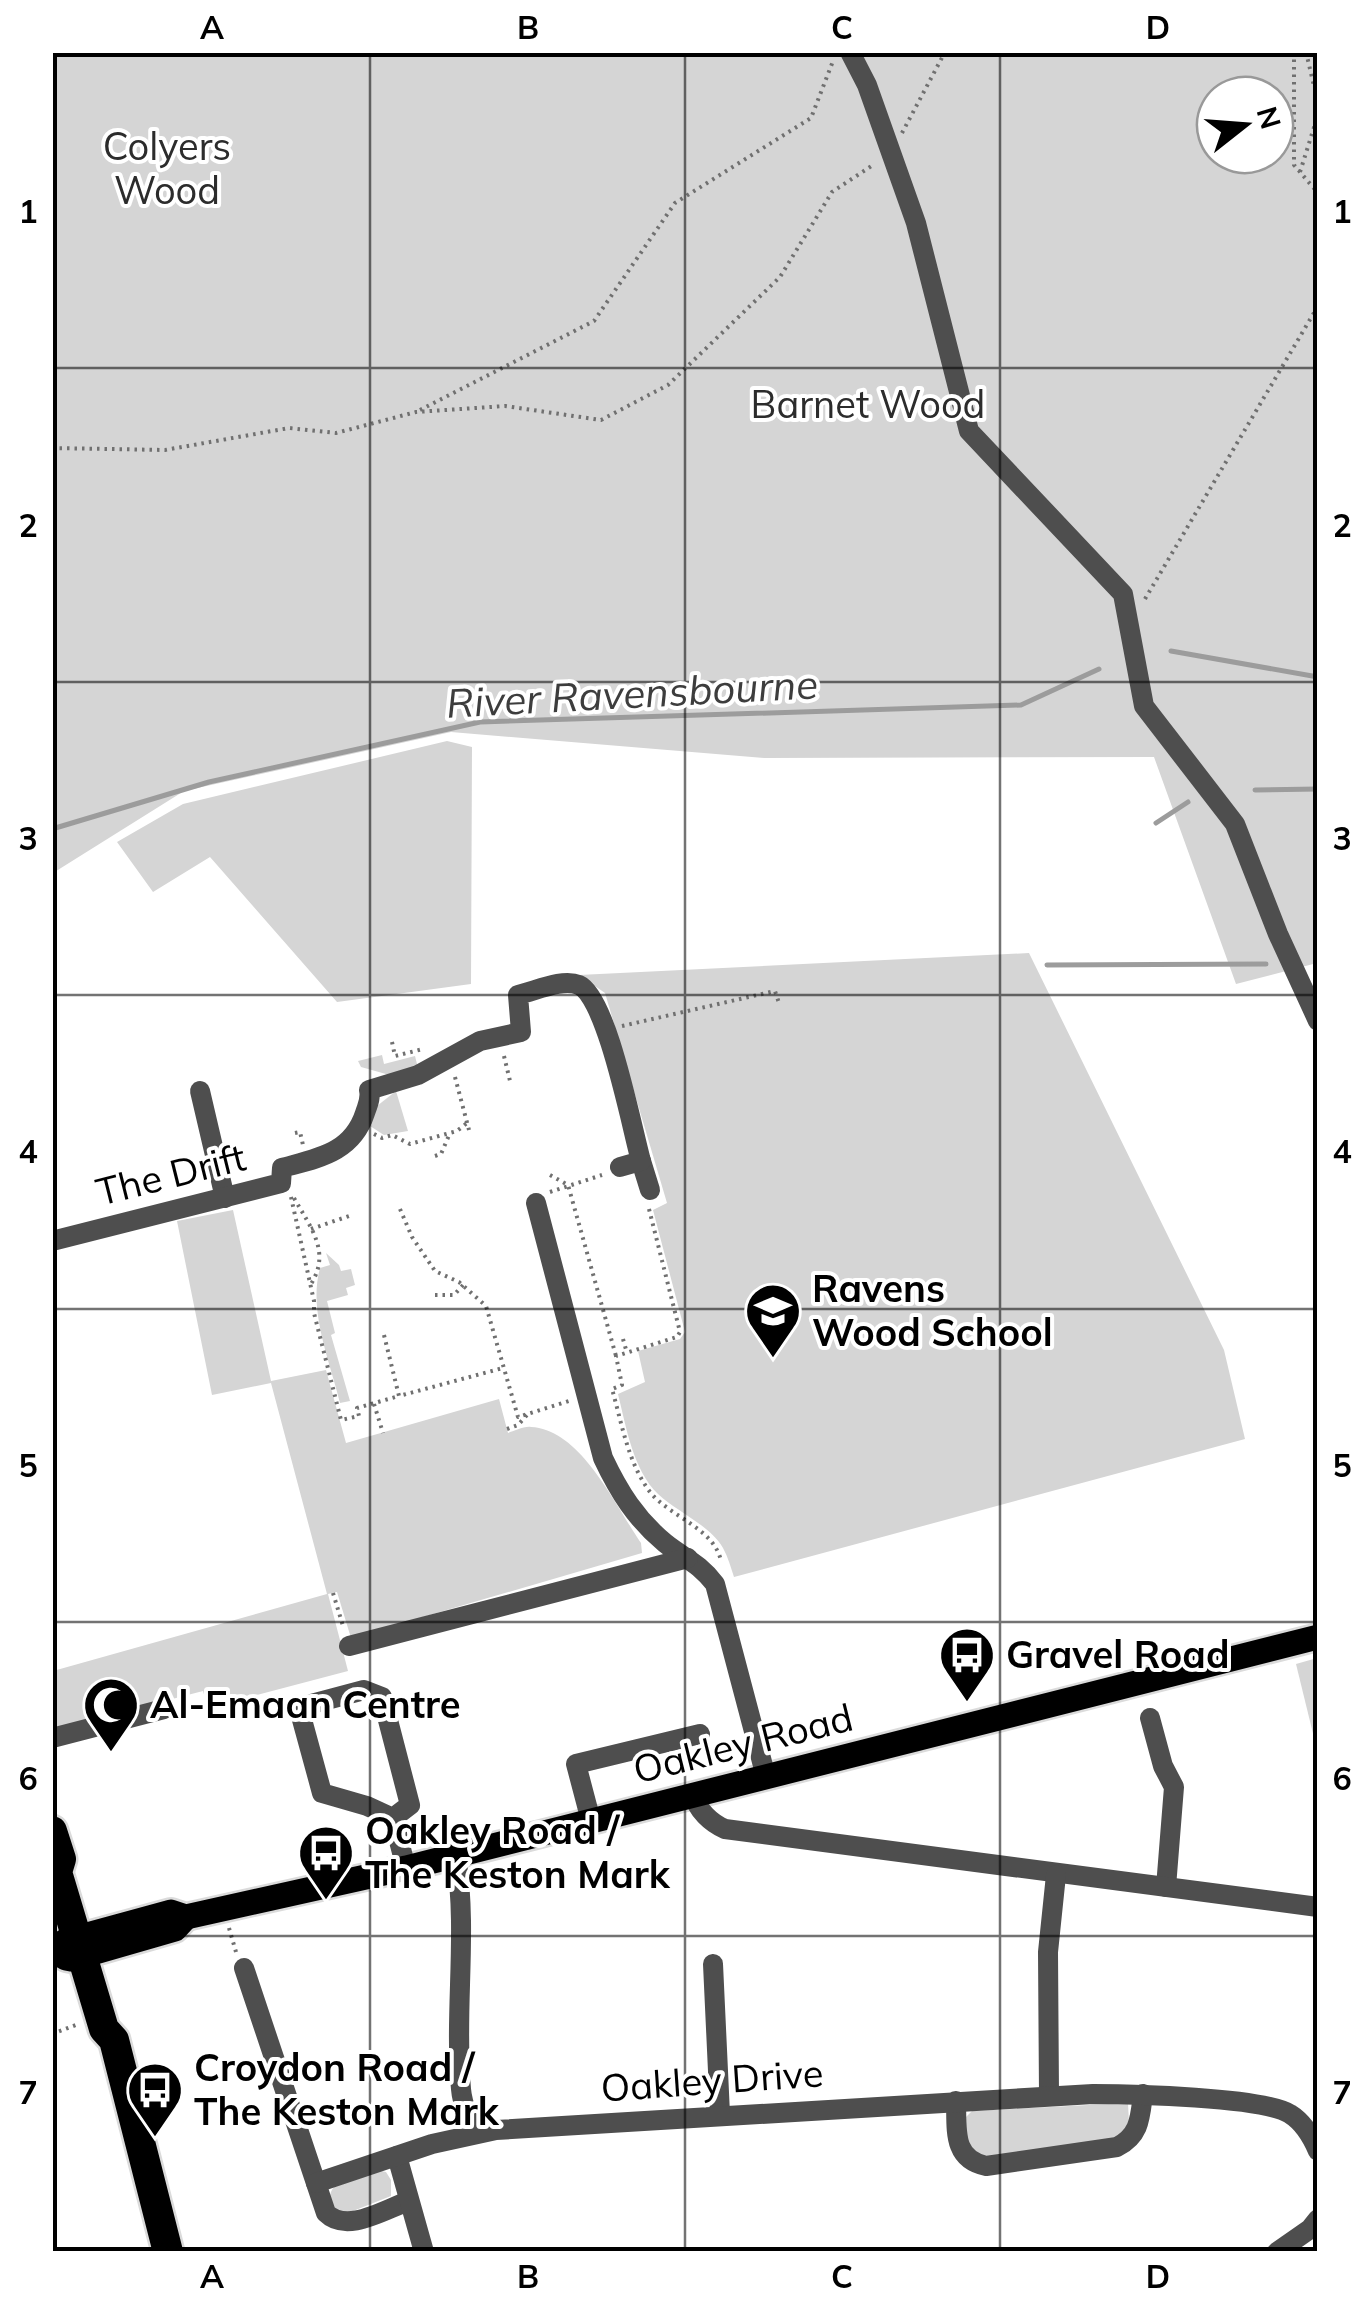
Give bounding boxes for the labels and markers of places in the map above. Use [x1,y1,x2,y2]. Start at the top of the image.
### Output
place label: Ravens Wood School [812,1264,1053,1356]
school or university icon: Ravens Wood School [743,1281,803,1360]
bus stop icon: Gravel Road [937,1625,997,1704]
place label: Gravel Road [1006,1630,1229,1678]
mosque icon: Al-Emaan Centre [81,1675,141,1754]
place label: Al-Emaan Centre [150,1680,461,1728]
place label: Oakley Road / The Keston Mark [365,1806,671,1898]
bus stop icon: Oakley Road / The Keston Mark [296,1823,356,1902]
place label: Croydon Road / The Keston Mark [194,2043,500,2135]
bus stop icon: Croydon Road / The Keston Mark [125,2060,185,2139]

